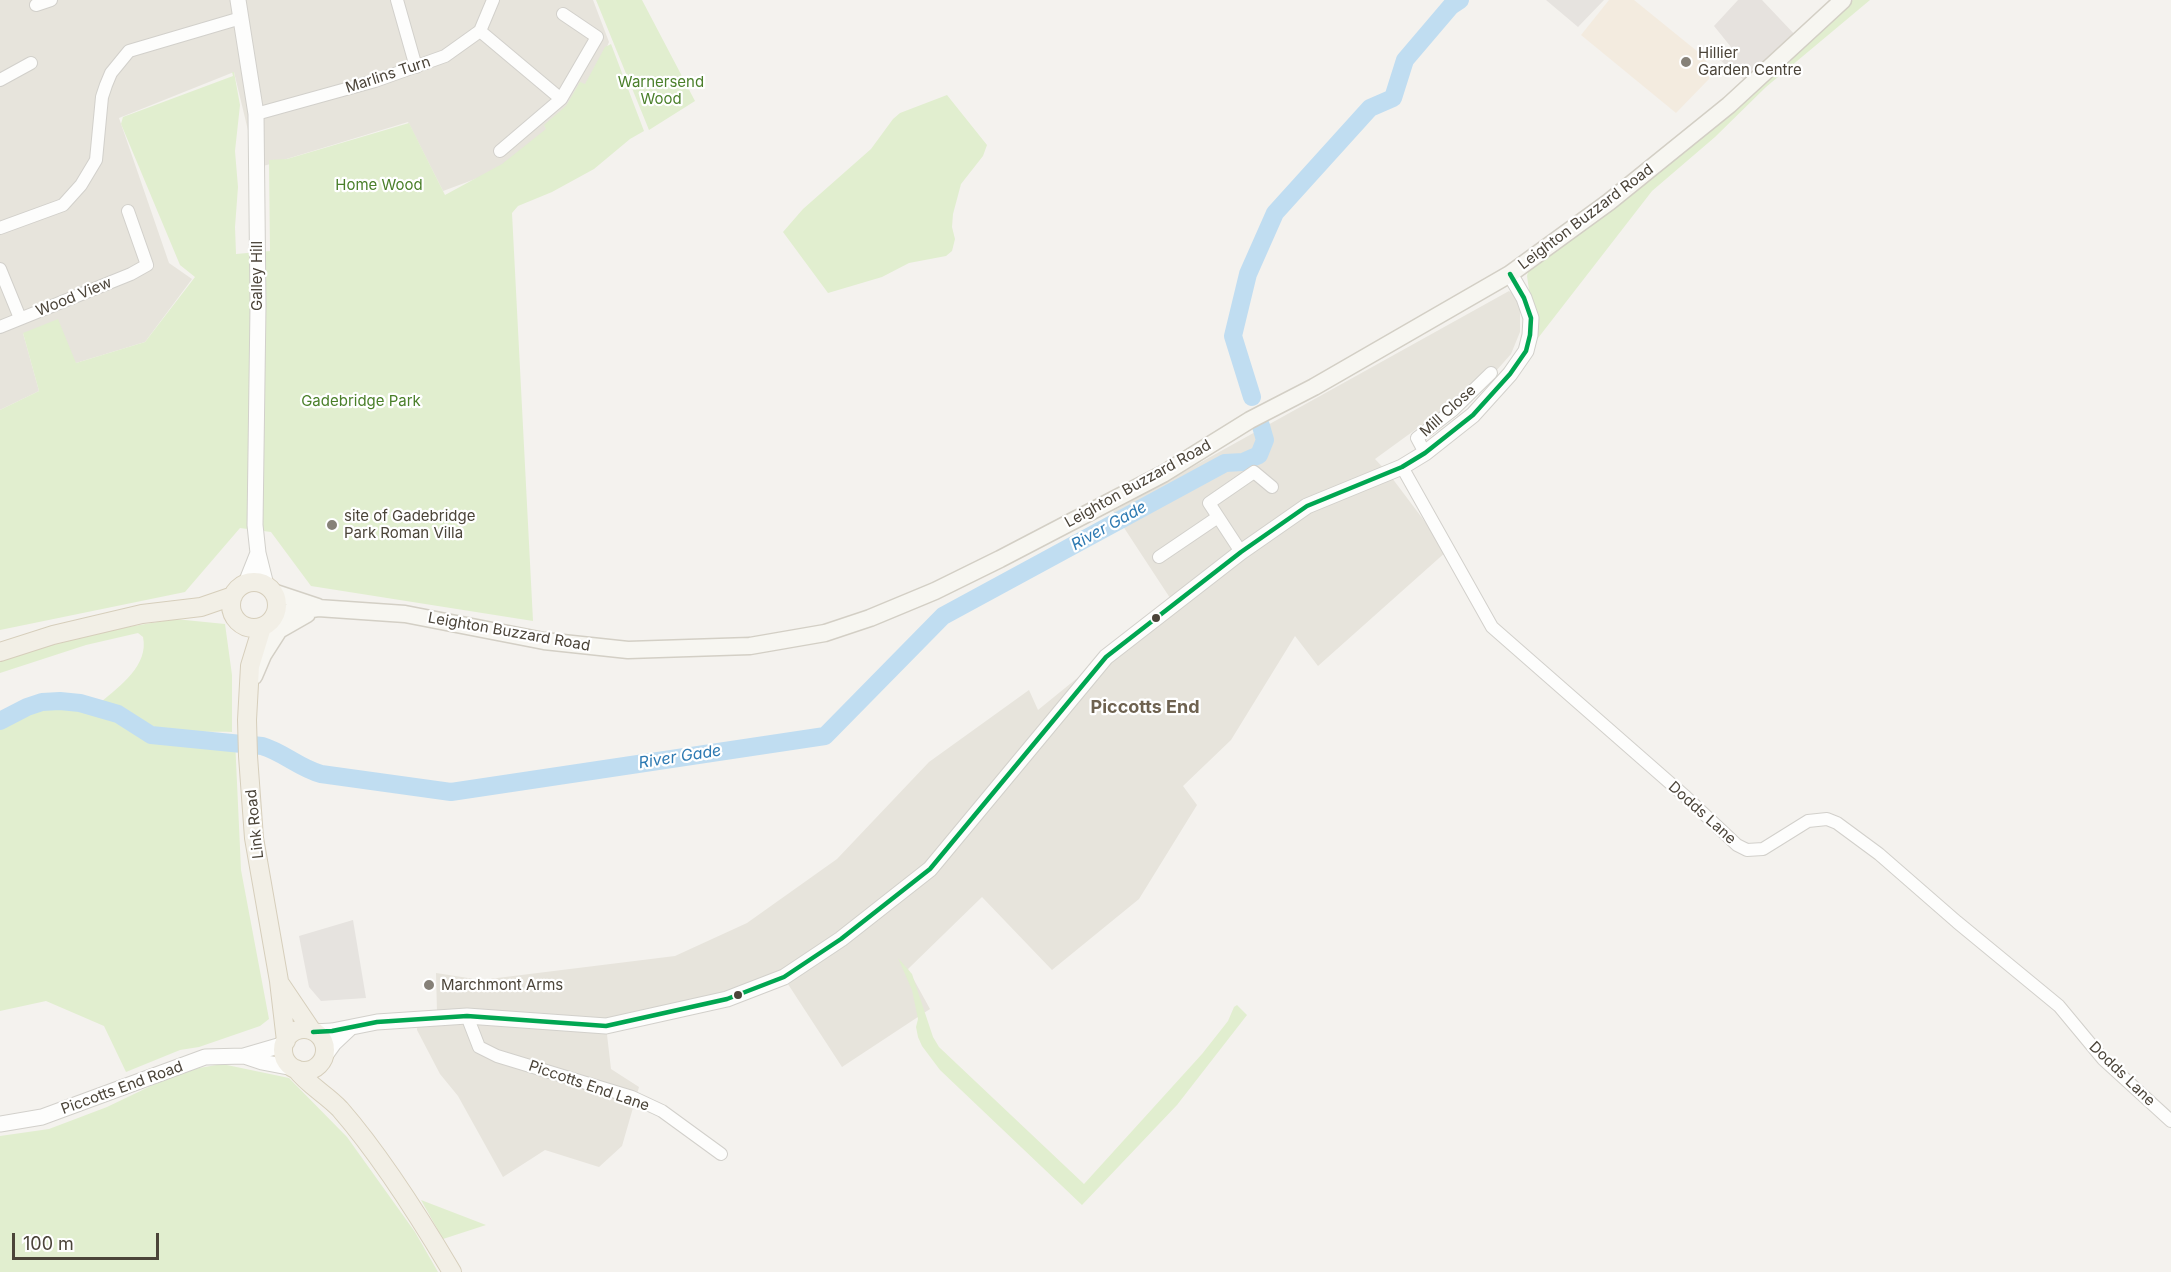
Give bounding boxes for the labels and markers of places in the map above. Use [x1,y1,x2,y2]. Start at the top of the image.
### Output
place label: Hillier Garden Centre [1698,44,1802,79]
marker: Hillier Garden Centre [1679,55,1693,69]
place label: site of Gadebridge Park Roman Villa [344,507,475,542]
marker: site of Gadebridge Park Roman Villa [325,518,339,532]
unlabelled marker [1150,612,1162,624]
place label: Marchmont Arms [441,976,563,994]
marker: Marchmont Arms [422,978,436,992]
unlabelled marker [732,989,744,1001]

